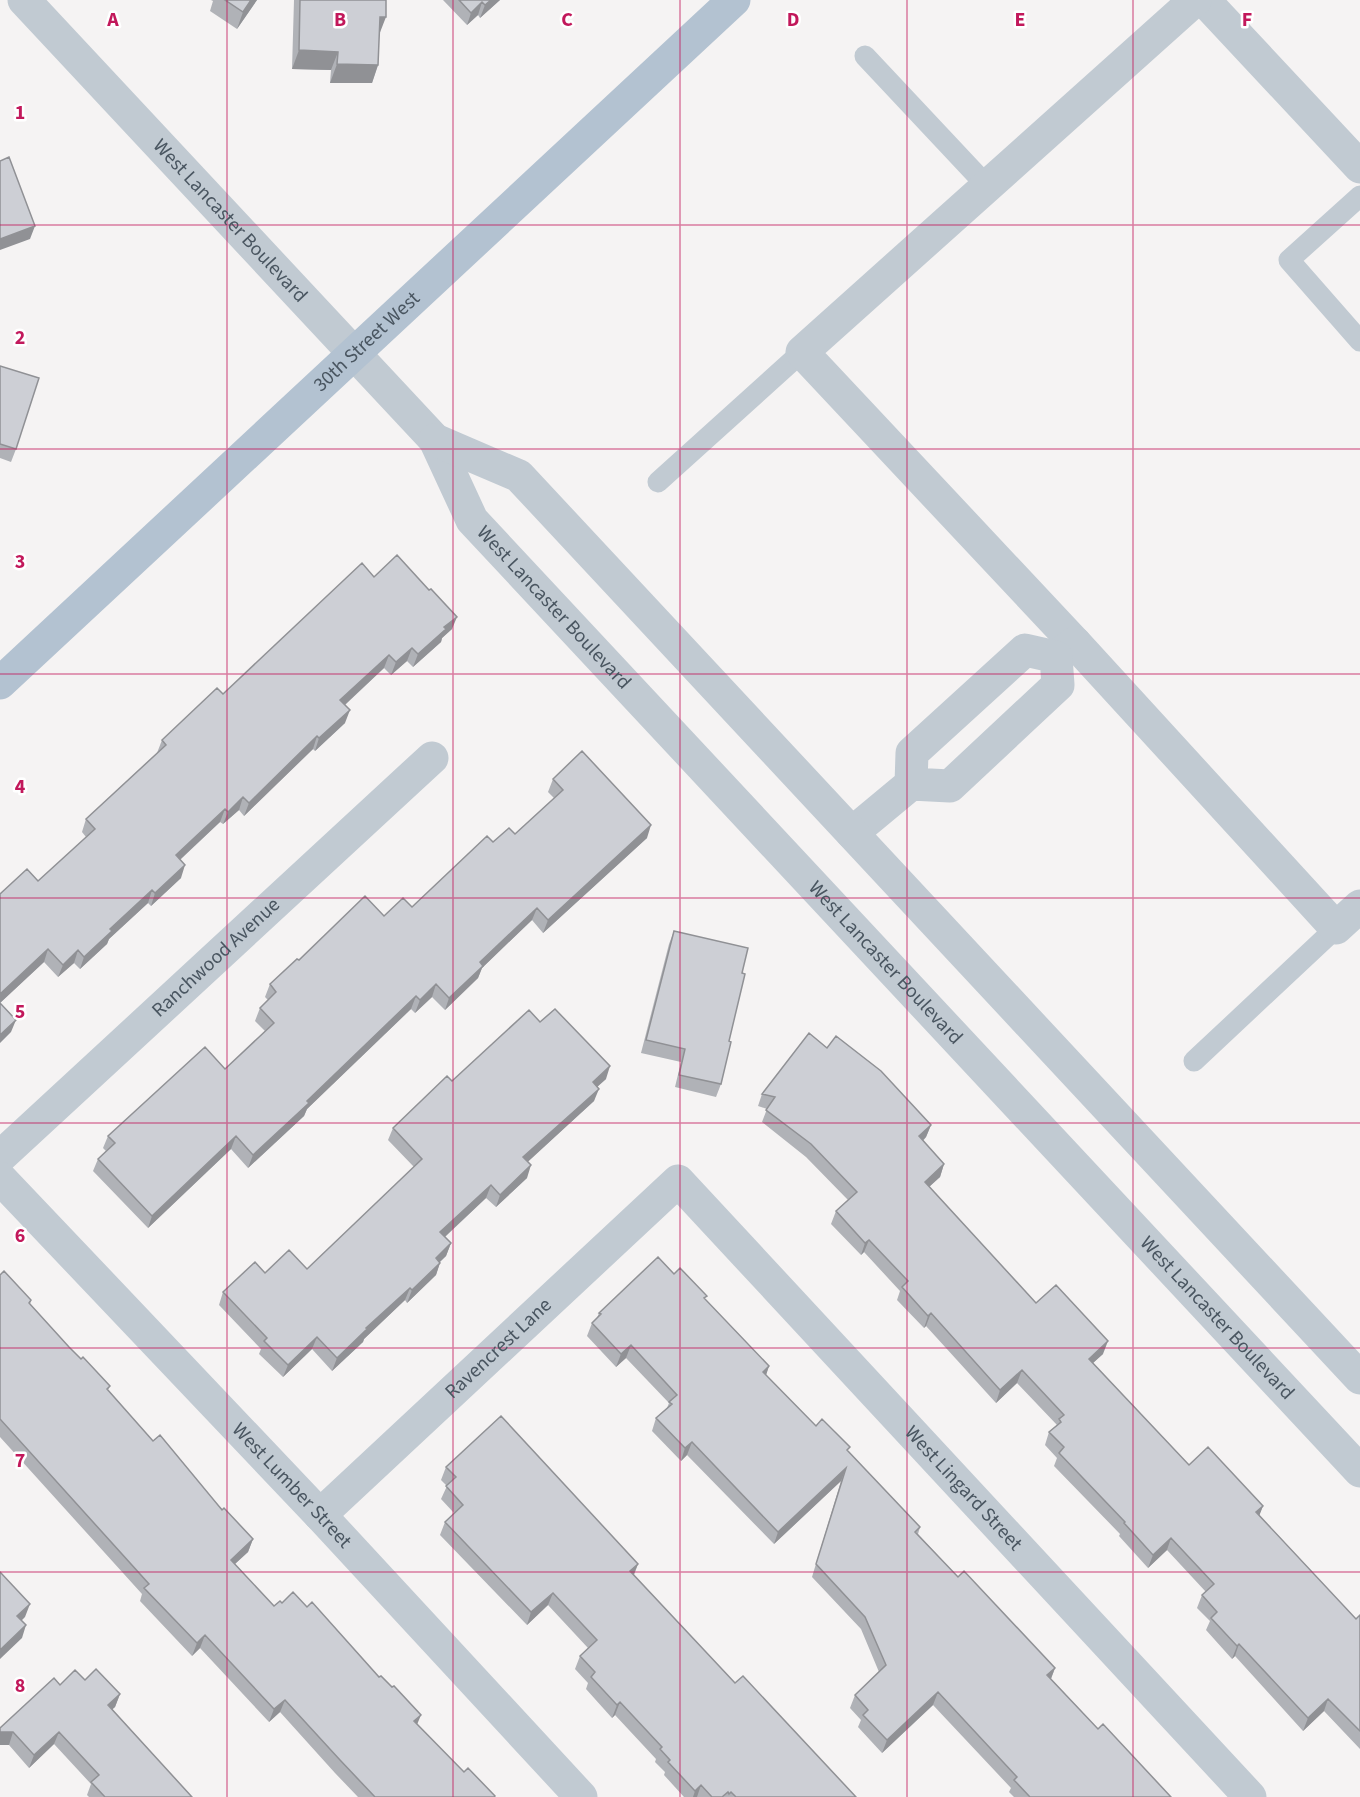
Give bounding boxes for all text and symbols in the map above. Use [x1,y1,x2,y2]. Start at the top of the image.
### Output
text: A [106,6,119,34]
text: B [334,6,346,34]
text: C [561,6,573,34]
text: D [787,6,799,34]
text: E [1015,6,1025,34]
text: F [1242,6,1252,34]
text: 1 [15,99,25,127]
street label: West Lancaster Boulevard [147,133,314,309]
street label: 30th Street West [307,285,426,398]
text: 2 [15,324,25,352]
street label: West Lancaster Boulevard [470,519,637,696]
text: 3 [15,548,25,576]
text: 4 [15,773,26,801]
street label: West Lancaster Boulevard [802,875,969,1051]
street label: Ranchwood Avenue [146,891,286,1024]
text: 5 [15,998,25,1026]
text: 6 [15,1222,25,1250]
street label: West Lancaster Boulevard [1133,1230,1301,1406]
street label: Ravencrest Lane [439,1292,558,1405]
street label: West Lumber Street [226,1417,358,1555]
street label: West Lingard Street [898,1419,1029,1557]
text: 7 [15,1447,25,1475]
text: 8 [15,1672,25,1700]

